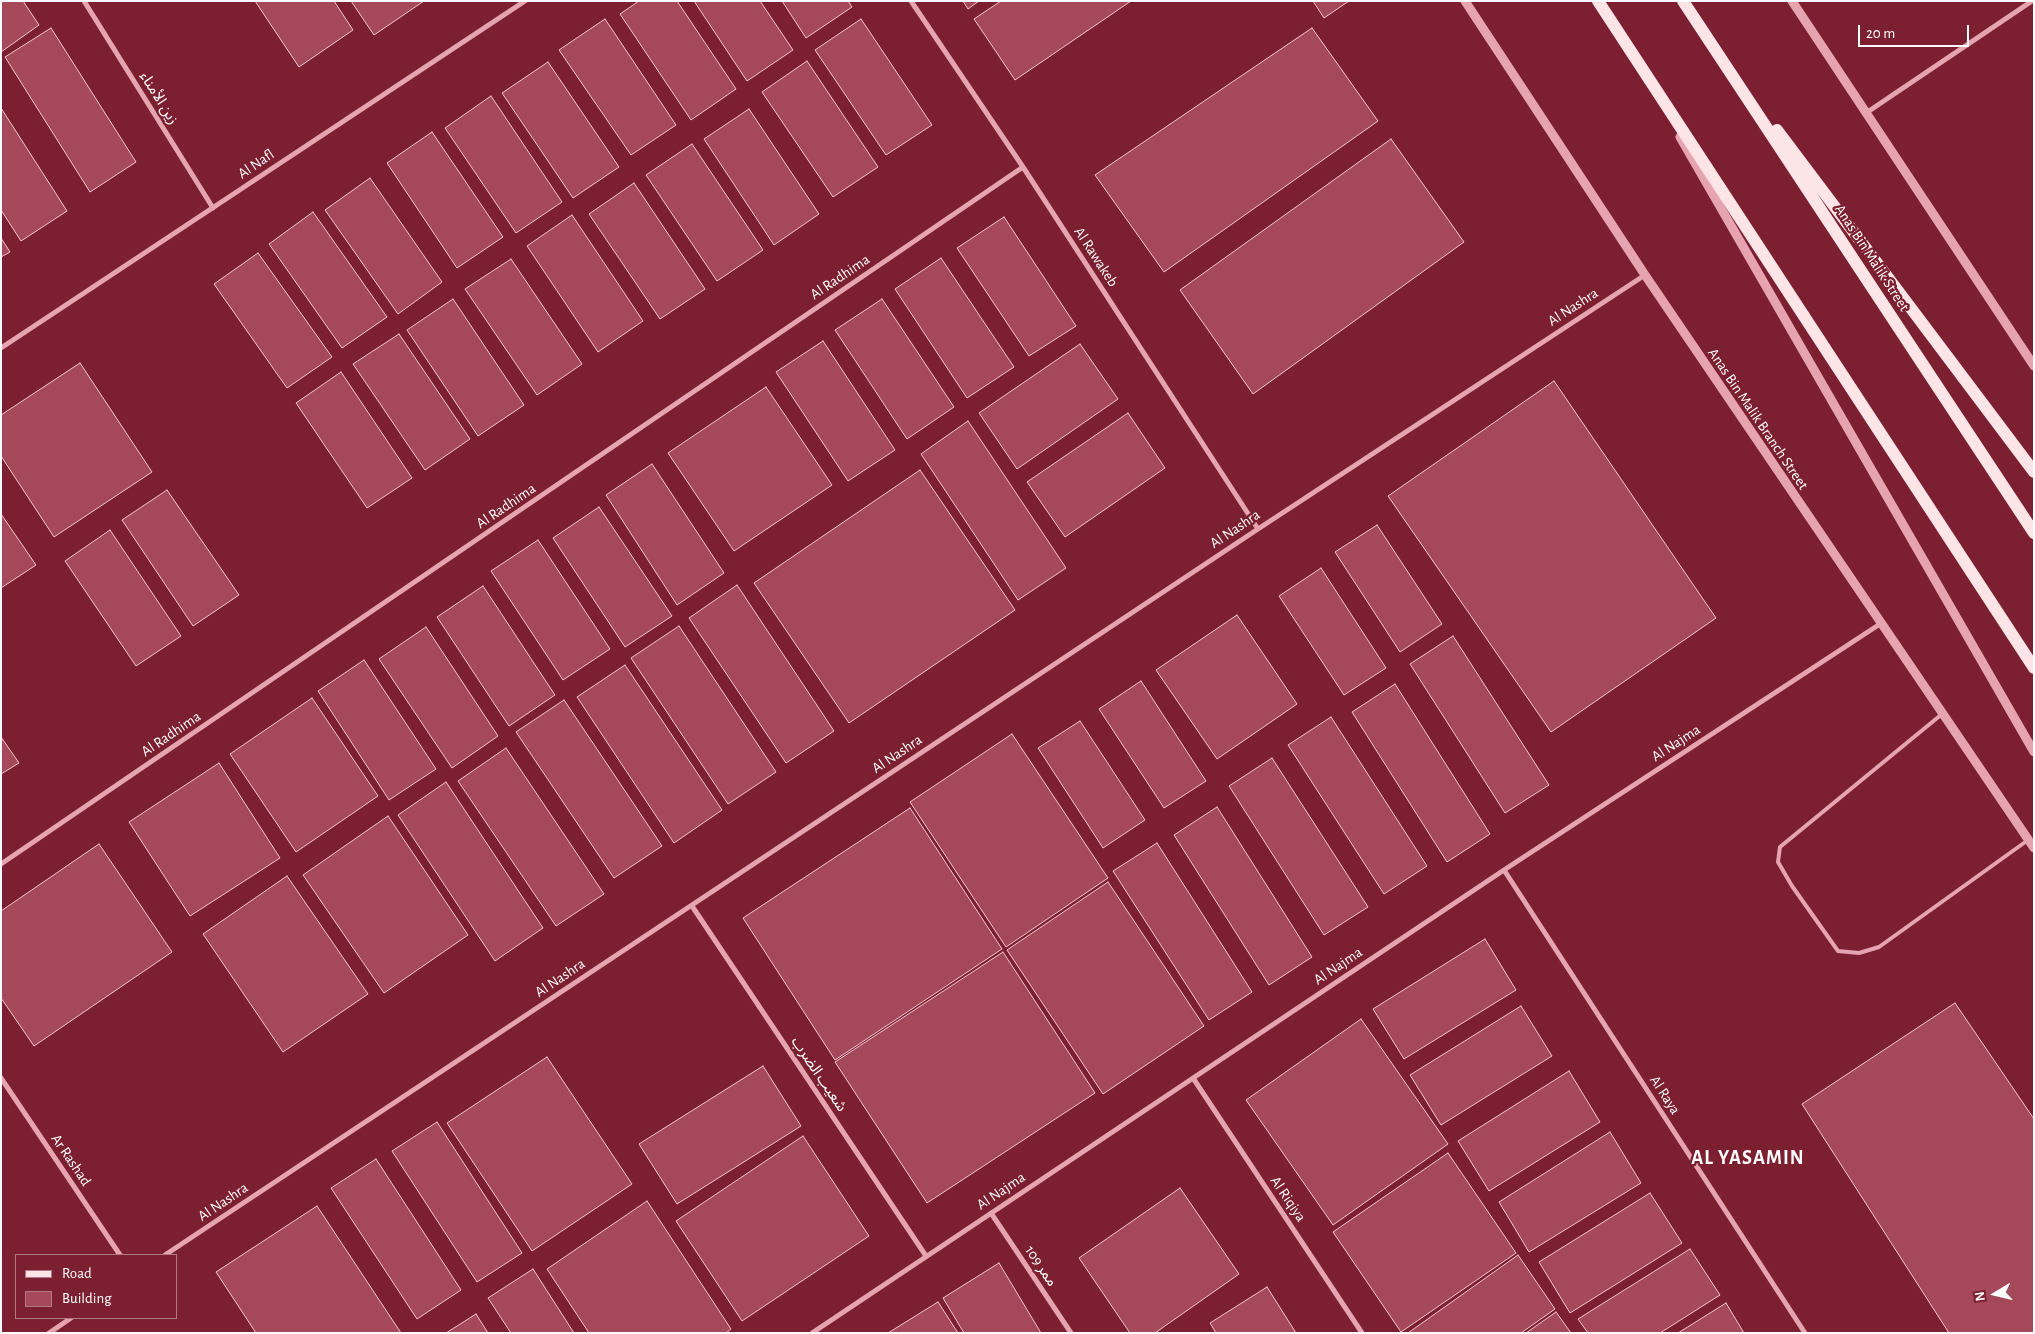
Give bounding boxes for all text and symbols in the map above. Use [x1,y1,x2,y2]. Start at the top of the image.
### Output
scale bar [1860,15,1971,47]
text: 20 m [1866,26,1895,41]
street label: زين الأمناء [136,68,182,128]
street label: Al Nafl [234,145,278,183]
street label: Anas Bin Malik Street [1831,201,1913,315]
street label: Al Rawakeb [1070,224,1122,290]
street label: Al Radhima [807,251,873,303]
street label: Al Nashra [1544,284,1602,330]
street label: Anas Bin Malik Branch Street [1704,345,1812,493]
street label: Al Radhima [473,480,539,532]
street label: Al Nashra [1207,506,1263,552]
street label: Al Radhima [138,708,204,760]
street label: Al Najma [1648,721,1704,765]
street label: Al Nashra [869,731,925,777]
street label: Al Najma [1310,943,1366,989]
street label: Al Nashra [532,955,588,1001]
street label: شعيب الضرب [787,1033,851,1115]
street label: Al Raya [1646,1072,1684,1118]
street label: Ar Rashad [47,1131,95,1189]
district label: AL YASAMIN [1690,1146,1806,1170]
street label: Al Najma [973,1168,1029,1214]
street label: Al Riqiya [1266,1173,1310,1225]
street label: Al Nashra [195,1179,251,1225]
street label: ممر 109 [1021,1242,1061,1290]
legend [15,1254,178,1319]
text: Road [62,1266,92,1281]
north arrow [1970,1269,2020,1319]
text: N [1973,1290,1988,1302]
text: Building [62,1291,112,1306]

